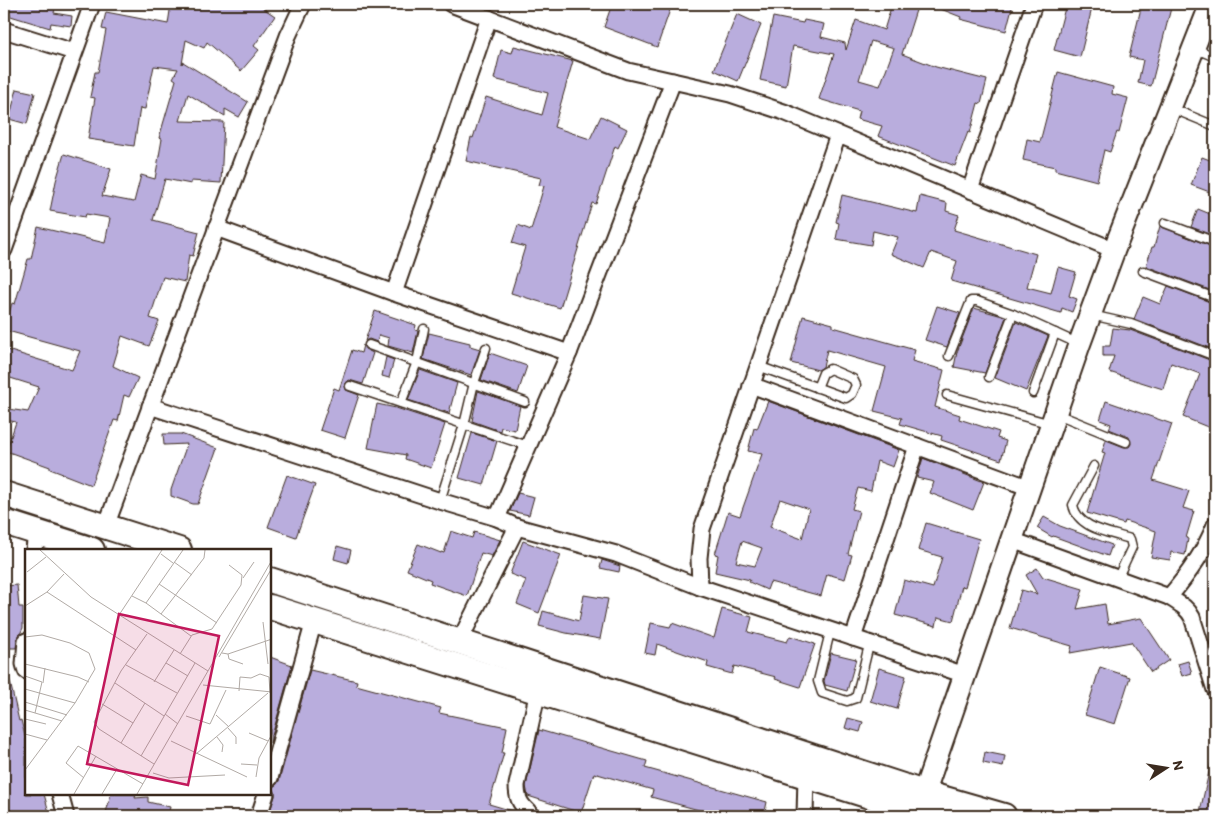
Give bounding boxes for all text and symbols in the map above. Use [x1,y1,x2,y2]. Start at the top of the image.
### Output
inset map [25,549,271,795]
north arrow [1142,742,1192,792]
text: N [1169,759,1188,772]

